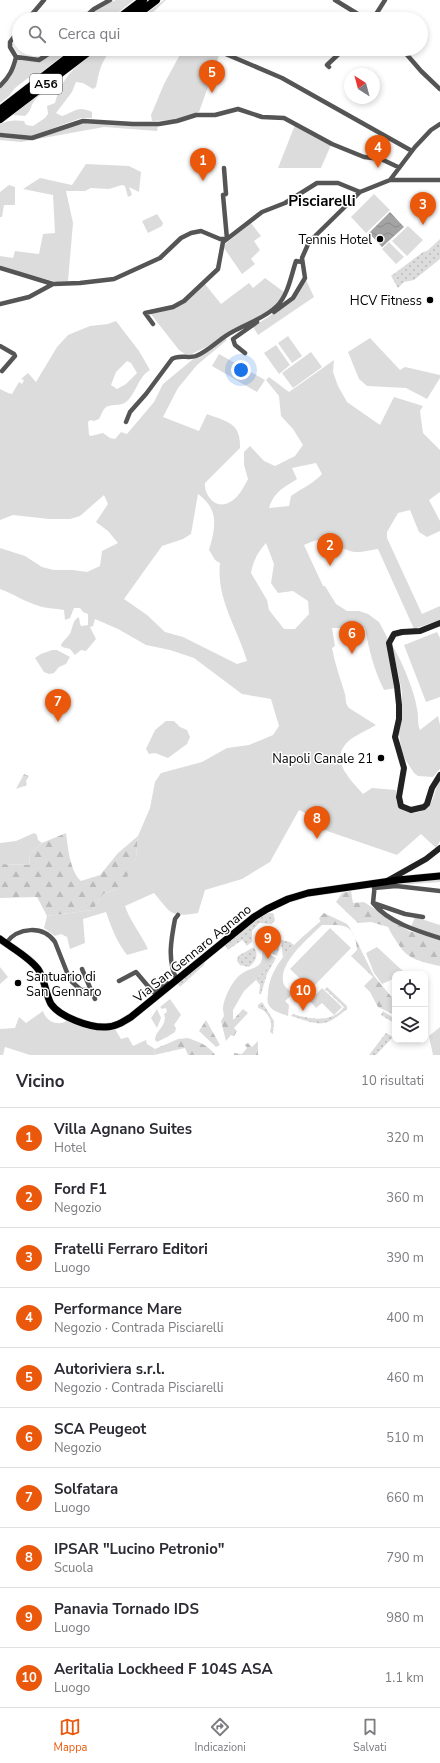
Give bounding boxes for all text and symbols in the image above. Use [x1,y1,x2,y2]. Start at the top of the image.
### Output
search box [12,12,428,56]
icon: search [26,23,48,45]
text: Cerca qui [58,24,120,44]
pin: 5 [199,60,225,93]
north arrow [344,68,380,104]
road number: A56 [30,74,62,94]
pin: 4 [365,135,391,168]
pin: 1 [190,148,216,181]
district label: Pisciarelli [288,191,356,211]
pin: 3 [410,192,436,225]
place label: Tennis Hotel [299,231,372,249]
marker: Tennis Hotel [375,234,385,244]
place label: HCV Fitness [350,292,422,310]
marker: HCV Fitness [425,295,435,305]
your location [231,360,251,380]
pin: 2 [317,533,343,566]
pin: 6 [339,621,365,654]
pin: 7 [45,689,71,722]
place label: Napoli Canale 21 [272,750,373,768]
marker: Napoli Canale 21 [376,753,386,763]
pin: 8 [304,806,330,839]
street label: Via San Gennaro Agnano [129,901,255,1008]
pin: 9 [255,926,281,959]
place label: Santuario di San Gennaro [26,968,101,1001]
map controls [392,971,428,1043]
button: locate [392,971,428,1007]
marker: Santuario di San Gennaro [13,978,23,988]
pin: 10 [290,978,316,1011]
button: layers [392,1007,428,1043]
text: Vicino [16,1070,65,1093]
text: 10 risultati [361,1072,424,1090]
text: Villa Agnano Suites [54,1119,192,1139]
text: 1 [25,1129,33,1147]
text: 320 m [386,1129,424,1147]
text: Hotel [54,1139,86,1157]
text: Ford F1 [54,1179,107,1199]
text: 2 [25,1189,33,1207]
text: 360 m [386,1189,424,1207]
text: Negozio [54,1199,102,1217]
text: Fratelli Ferraro Editori [54,1239,208,1259]
text: 3 [25,1249,33,1267]
text: 390 m [386,1249,424,1267]
text: Luogo [54,1259,90,1277]
text: Performance Mare [54,1299,182,1319]
text: 4 [25,1309,33,1327]
text: 400 m [386,1309,424,1327]
text: Negozio · Contrada Pisciarelli [54,1319,224,1337]
text: Autoriviera s.r.l. [54,1359,165,1379]
text: 5 [25,1369,33,1387]
text: 460 m [386,1369,424,1387]
text: Negozio · Contrada Pisciarelli [54,1379,224,1397]
text: SCA Peugeot [54,1419,146,1439]
text: 6 [25,1429,33,1447]
text: 510 m [386,1429,424,1447]
text: Negozio [54,1439,102,1457]
text: Solfatara [54,1479,118,1499]
text: 7 [25,1489,33,1507]
text: 660 m [386,1489,424,1507]
text: Luogo [54,1499,90,1517]
text: IPSAR "Lucino Petronio" [54,1539,225,1559]
text: 8 [25,1549,33,1567]
text: 790 m [386,1549,424,1567]
text: Scuola [54,1559,93,1577]
text: Panavia Tornado IDS [54,1599,199,1619]
text: 9 [25,1609,33,1627]
text: 980 m [386,1609,424,1627]
text: Luogo [54,1619,90,1637]
text: Aeritalia Lockheed F 104S ASA [54,1659,273,1679]
text: 10 [21,1669,37,1687]
text: 1.1 km [384,1669,424,1687]
text: Luogo [54,1679,90,1697]
tab: Mappa [54,1716,87,1755]
tab: Indicazioni [194,1716,246,1755]
tab: Salvati [353,1716,386,1755]

